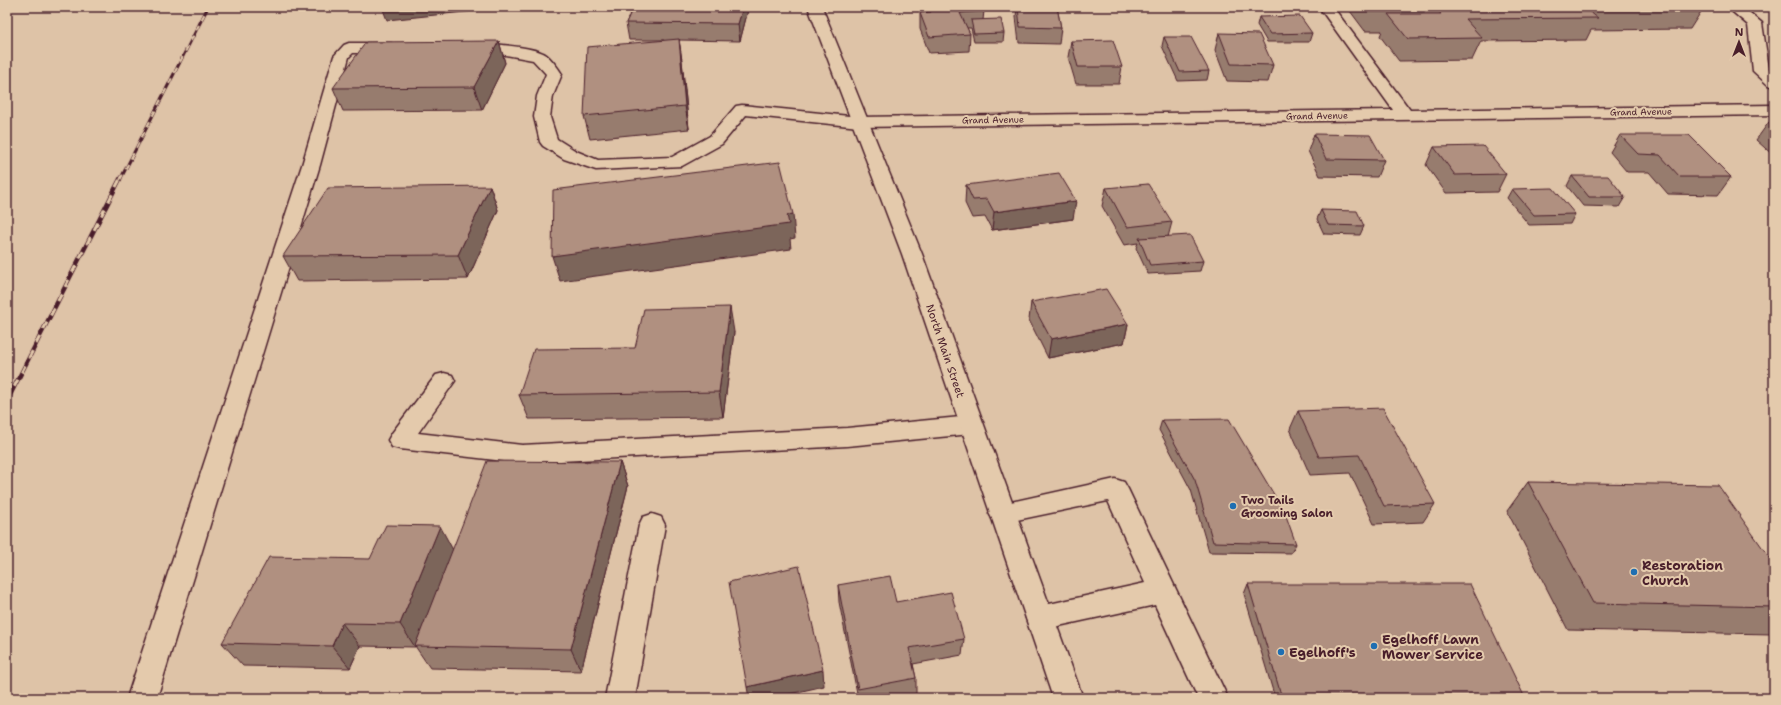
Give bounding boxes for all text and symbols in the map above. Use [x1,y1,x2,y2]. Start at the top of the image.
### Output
north arrow [1719,22,1759,62]
text: N [1735,25,1744,40]
street label: Grand Avenue [1610,105,1672,119]
street label: Grand Avenue [1286,109,1348,123]
street label: Grand Avenue [962,113,1024,127]
street label: North Main Street [922,302,968,400]
place label: Two Tails Grooming Salon [1241,493,1334,521]
marker: Two Tails Grooming Salon [1228,501,1238,511]
place label: Restoration Church [1642,557,1723,589]
marker: Restoration Church [1629,567,1639,577]
place label: Egelhoff Lawn Mower Service [1382,631,1483,663]
marker: Egelhoff Lawn Mower Service [1369,641,1379,651]
place label: Egelhoff's [1289,644,1356,661]
marker: Egelhoff's [1276,647,1286,657]

